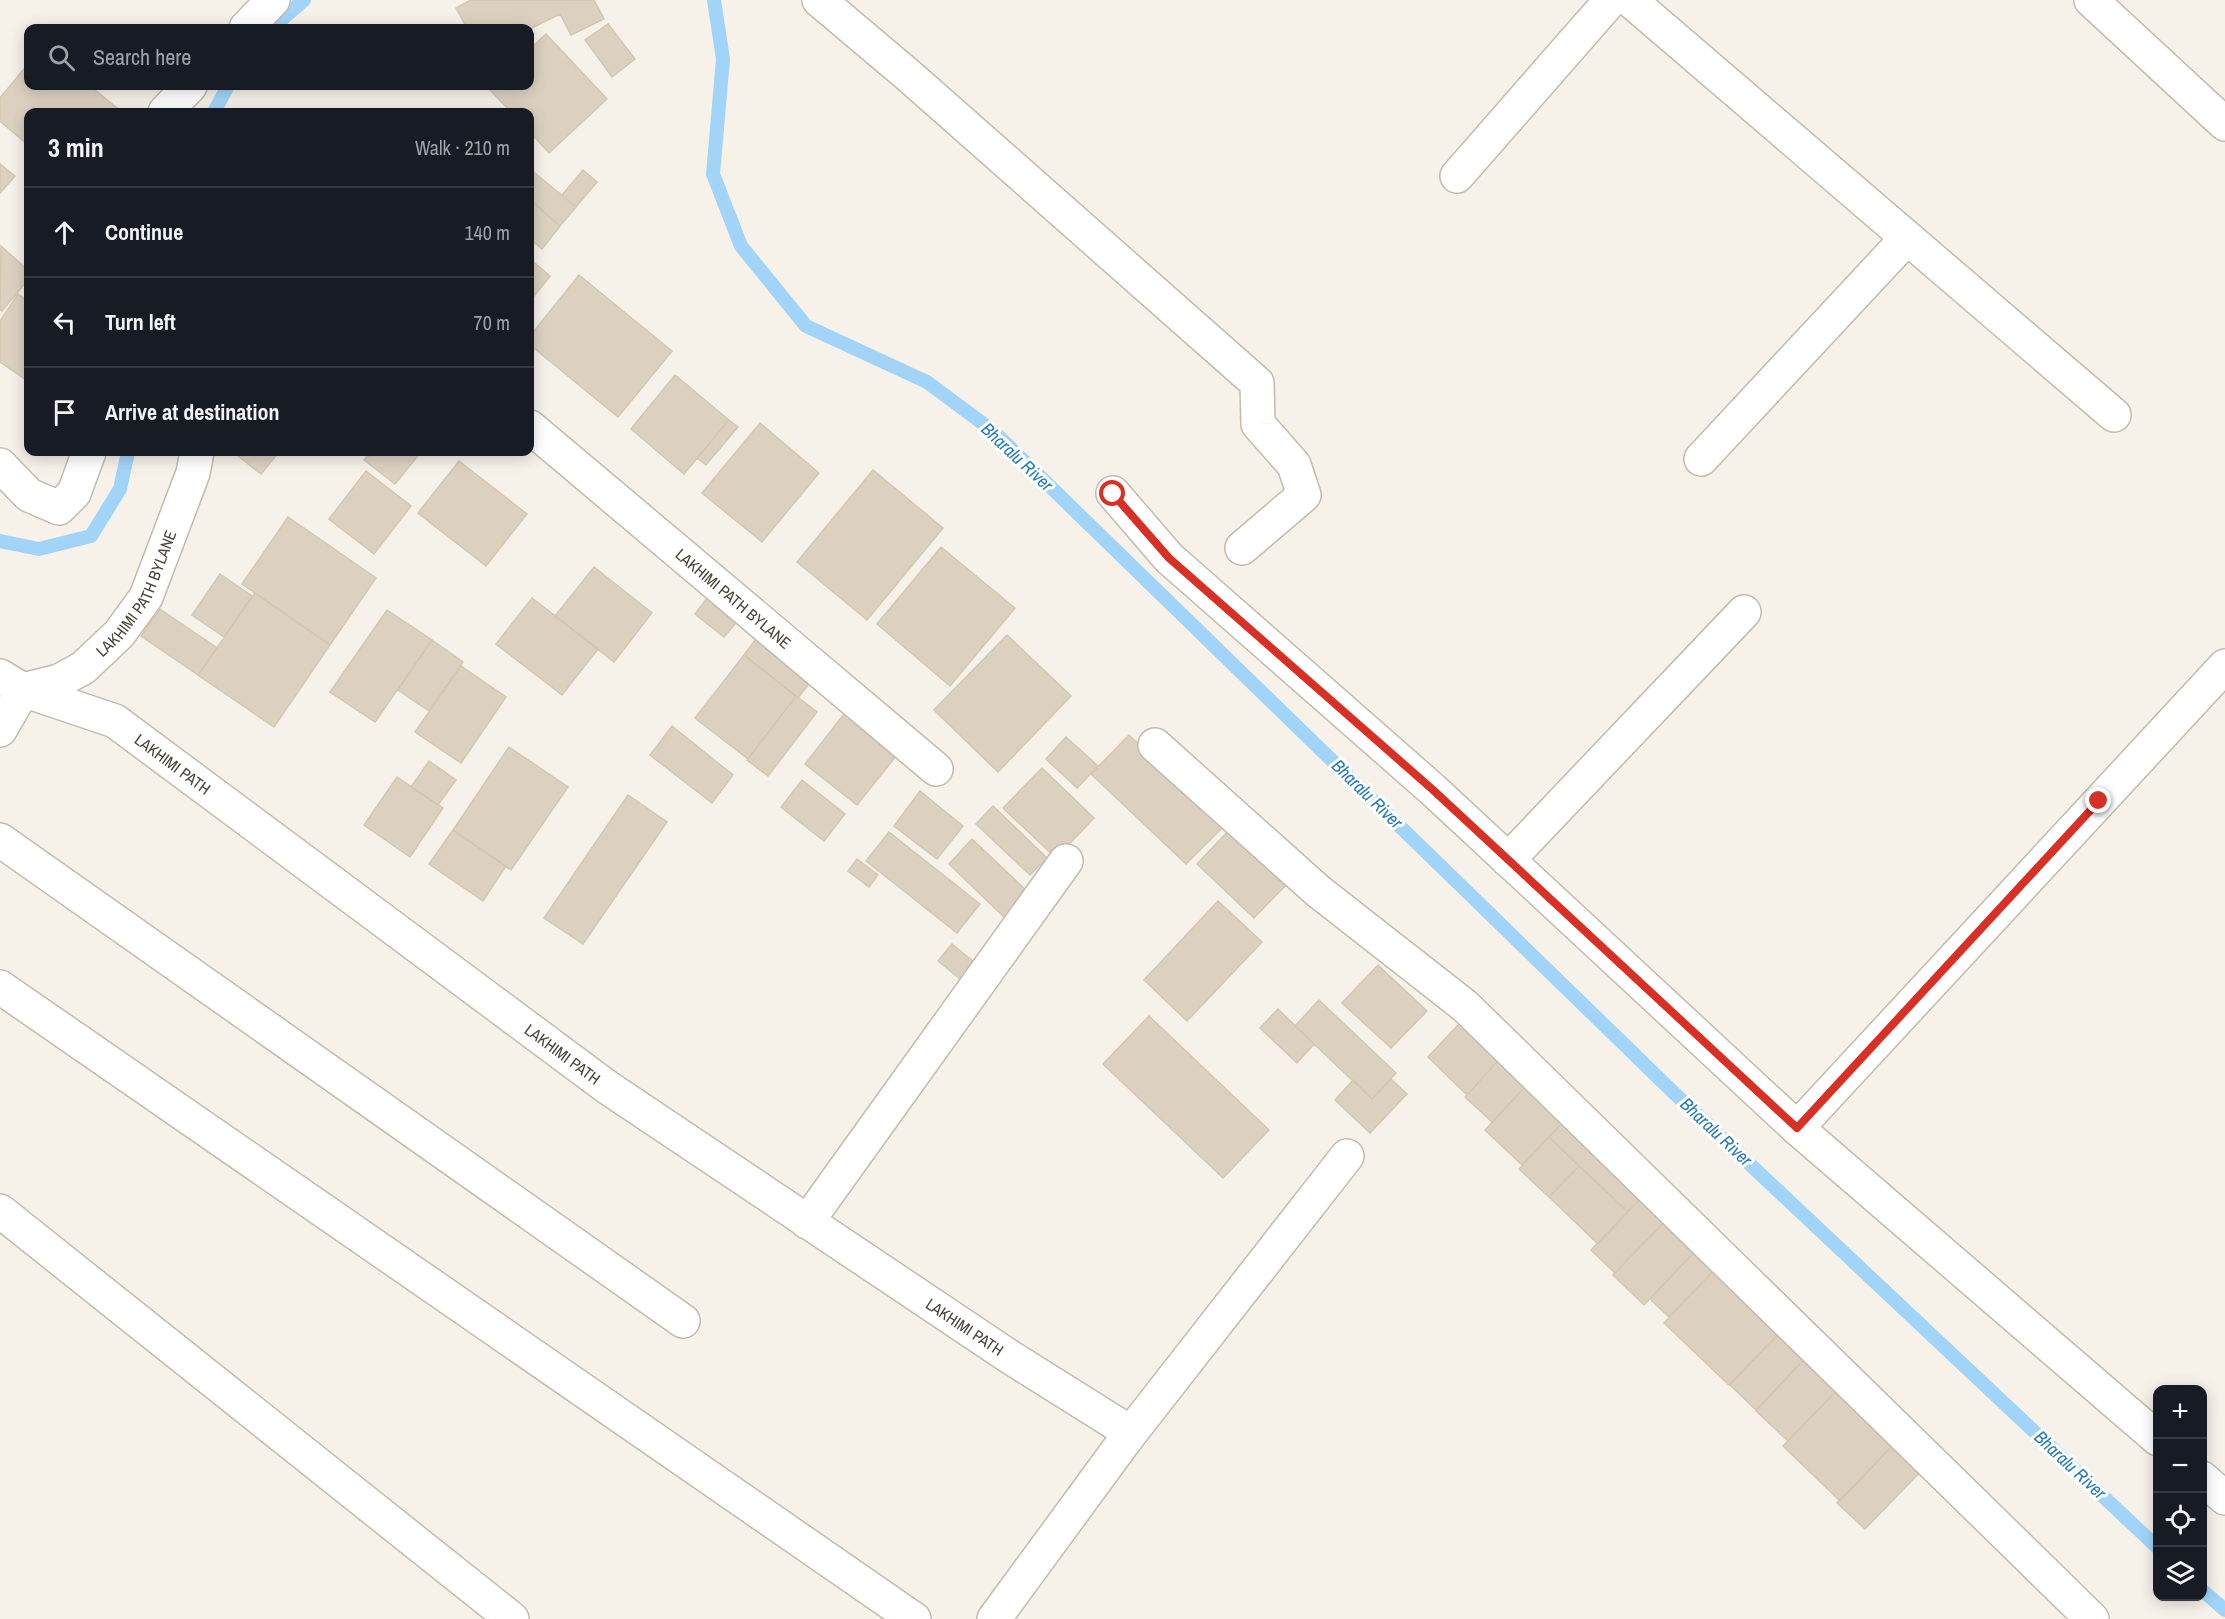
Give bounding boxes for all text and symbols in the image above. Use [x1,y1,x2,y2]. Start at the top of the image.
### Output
search box [24,24,534,90]
icon: search [45,41,78,74]
text: Search here [93,42,191,72]
text: 3 min [48,130,104,165]
text: Walk · 210 m [415,134,510,161]
icon: ahead [48,216,81,249]
text: Continue [105,217,183,247]
text: 140 m [464,219,510,246]
icon: left [48,306,81,339]
text: Turn left [105,307,176,337]
text: 70 m [474,309,510,336]
icon: arrive [48,396,81,429]
text: Arrive at destination [105,397,279,427]
water label: Bharalu River [976,417,1060,497]
route start [1099,480,1125,506]
street label: LAKHIMI PATH BYLANE [91,527,181,661]
street label: LAKHIMI PATH BYLANE [671,543,796,653]
street label: LAKHIMI PATH [130,728,215,799]
water label: Bharalu River [1326,753,1409,835]
route end [2085,787,2111,813]
street label: LAKHIMI PATH [520,1019,605,1090]
water label: Bharalu River [1675,1092,1759,1172]
street label: LAKHIMI PATH [922,1293,1008,1361]
map controls [2153,1385,2207,1601]
button: + [2153,1385,2207,1439]
water label: Bharalu River [2029,1425,2113,1505]
button: − [2153,1439,2207,1493]
button: locate [2153,1493,2207,1547]
button: layers [2153,1547,2207,1601]

